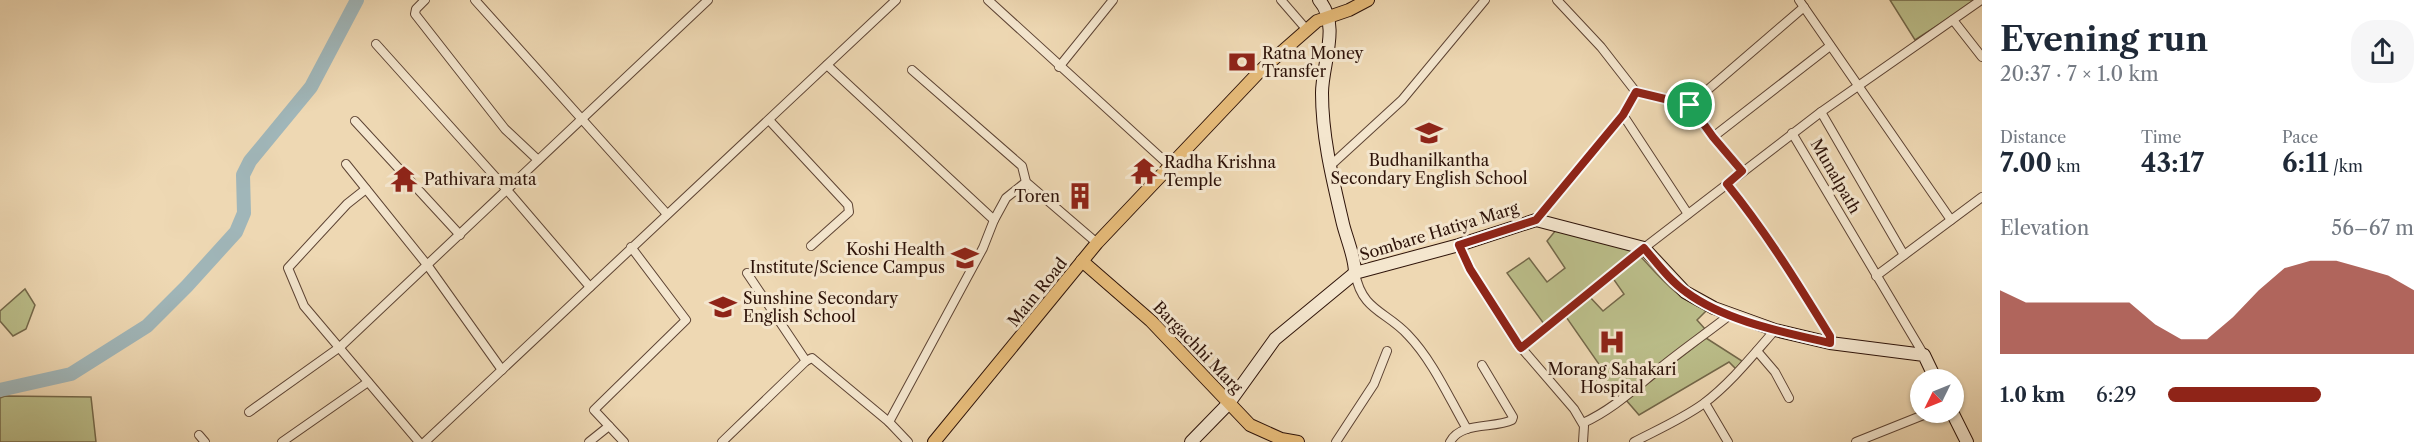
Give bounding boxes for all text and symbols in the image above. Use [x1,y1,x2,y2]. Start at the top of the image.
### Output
text: Evening run [2000,19,2208,60]
button: share [2351,20,2414,83]
place label: Ratna Money Transfer [1262,43,1365,81]
bank icon: Ratna Money Transfer [1227,47,1257,77]
text: 20:37 · 7 × 1.0 km [2000,62,2159,86]
pin [1664,79,1715,130]
icon: arrive [1673,88,1706,121]
school or university icon: Budhanilkantha Secondary English School [1414,118,1444,148]
text: Distance [2000,127,2066,147]
text: Time [2141,127,2181,147]
text: Pace [2282,127,2318,147]
street label: Munalpath [1807,135,1865,217]
text: 7.00 [2000,147,2052,179]
text: 43:17 [2141,147,2204,179]
text: 6:11 [2282,147,2329,179]
place label: Budhanilkantha Secondary English School [1330,150,1528,188]
place label: Radha Krishna Temple [1164,152,1276,190]
temple icon: Radha Krishna Temple [1129,156,1159,186]
text: km [2052,156,2081,176]
text: /km [2329,156,2363,176]
temple icon: Pathivara mata [389,164,419,194]
place label: Pathivara mata [424,169,537,189]
building icon: Toren [1065,181,1095,211]
place label: Toren [1014,186,1060,206]
street label: Sombare Hatiya Marg [1357,197,1521,265]
text: Elevation [2000,216,2089,240]
text: 56–67 m [2331,216,2414,240]
place label: Koshi Health Institute/Science Campus [750,239,945,277]
school or university icon: Koshi Health Institute/Science Campus [950,243,980,273]
street label: Main Road [1003,253,1071,331]
place label: Sunshine Secondary English School [743,288,899,326]
school or university icon: Sunshine Secondary English School [708,292,738,322]
street label: Bargachhi Marg [1149,297,1247,398]
hospital icon: Morang Sahakari Hospital [1597,327,1627,357]
place label: Morang Sahakari Hospital [1548,359,1677,397]
north arrow [1910,369,1964,423]
map controls [1910,369,1964,423]
text: 1.0 km [2000,383,2065,407]
text: 6:29 [2096,383,2137,407]

